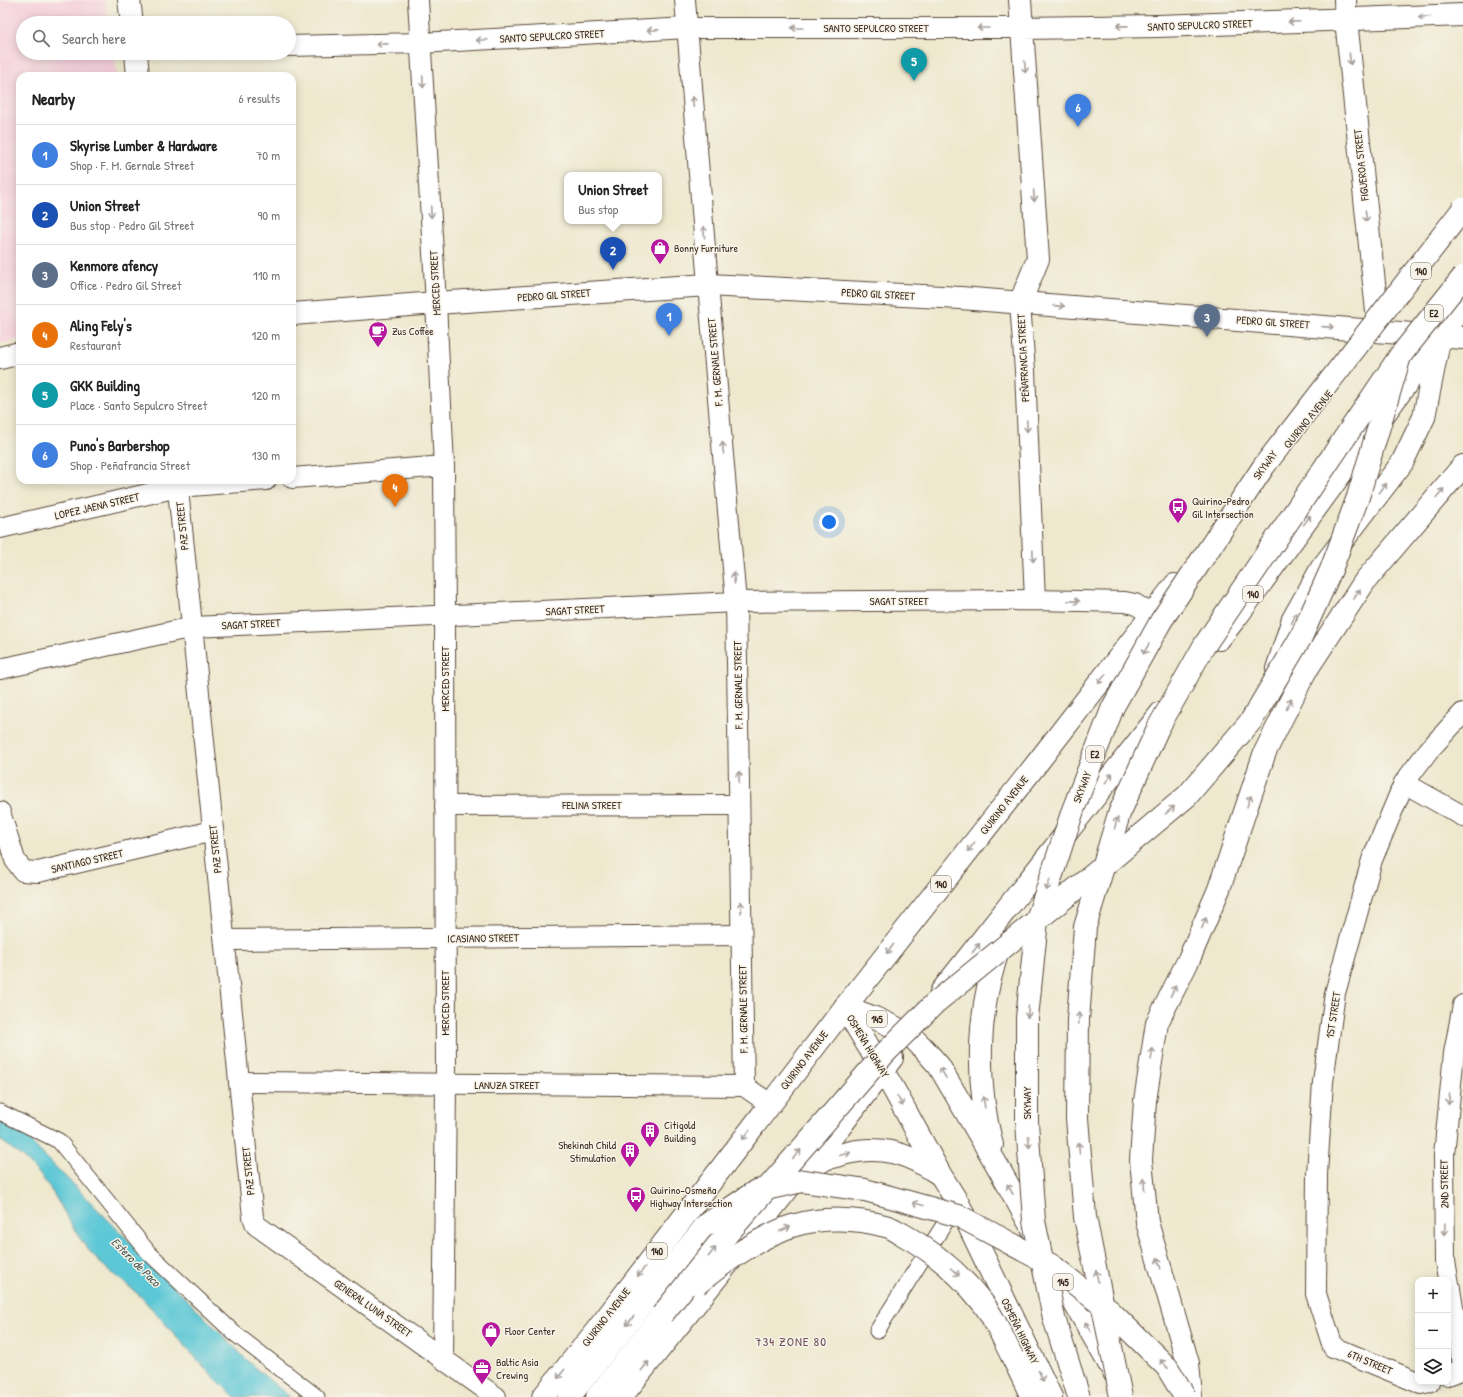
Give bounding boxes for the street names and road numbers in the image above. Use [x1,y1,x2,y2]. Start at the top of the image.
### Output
street label: SANTO SEPULCRO STREET [1147,16,1254,34]
street label: SANTO SEPULCRO STREET [823,21,929,35]
street label: SANTO SEPULCRO STREET [499,26,606,46]
street label: FIGUEROA STREET [1350,128,1372,203]
street label: MERCED STREET [426,249,444,316]
road number: 140 [1411,263,1431,279]
street label: PEDRO GIL STREET [517,285,592,305]
street label: PEDRO GIL STREET [841,285,916,303]
road number: E2 [1425,305,1443,321]
street label: PEDRO GIL STREET [1236,312,1311,332]
street label: PEÑAFRANCIA STREET [1014,313,1032,402]
street label: F. M. GERNALE STREET [704,317,726,408]
street label: QUIRINO AVENUE [1280,387,1336,451]
street label: SKYWAY [1250,448,1280,482]
street label: LOPEZ JAENA STREET [53,489,142,523]
street label: PAZ STREET [172,500,192,551]
road number: 140 [1243,586,1263,602]
street label: SAGAT STREET [870,594,929,608]
street label: SAGAT STREET [545,601,606,619]
street label: SAGAT STREET [221,615,282,633]
street label: F. M. GERNALE STREET [730,640,746,730]
street label: MERCED STREET [438,646,452,712]
road number: E2 [1086,746,1104,762]
street label: SKYWAY [1070,769,1094,805]
street label: QUIRINO AVENUE [977,773,1031,837]
street label: FELINA STREET [561,798,623,812]
street label: PAZ STREET [205,823,225,874]
street label: SANTIAGO STREET [50,846,125,876]
road number: 140 [931,876,951,892]
street label: ICASIANO STREET [447,930,520,946]
street label: F. M. GERNALE STREET [735,964,751,1054]
street label: MERCED STREET [438,970,452,1036]
street label: 1ST STREET [1322,990,1344,1039]
road number: 145 [867,1011,887,1027]
street label: OSMEÑA HIGHWAY [844,1012,892,1080]
street label: QUIRINO AVENUE [777,1027,831,1093]
street label: LANUZA STREET [475,1078,540,1092]
street label: SKYWAY [1020,1087,1034,1119]
street label: PAZ STREET [238,1145,258,1196]
street label: 2ND STREET [1437,1159,1451,1209]
road number: 140 [647,1243,667,1259]
road number: 145 [1053,1274,1073,1290]
street label: GENERAL LUNA STREET [331,1276,415,1341]
street label: QUIRINO AVENUE [579,1285,633,1349]
street label: OSMEÑA HIGHWAY [998,1296,1042,1366]
street label: 6TH STREET [1346,1346,1395,1378]

